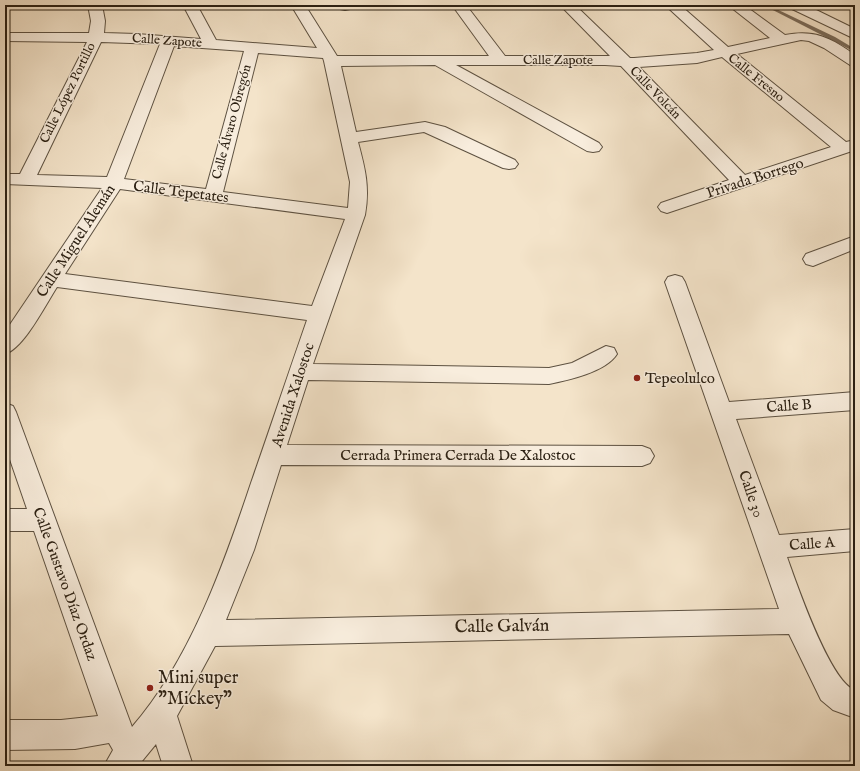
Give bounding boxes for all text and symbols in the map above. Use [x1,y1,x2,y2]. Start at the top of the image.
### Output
street label: Calle Zapote [131,30,203,52]
street label: Calle López Portillo [36,40,100,146]
street label: Calle Fresno [724,50,788,106]
street label: Calle Zapote [523,52,593,69]
street label: Calle Álvaro Obregón [208,63,256,181]
street label: Calle Volcán [626,63,684,123]
street label: Privada Borrego [704,153,806,203]
street label: Calle Tepetates [132,177,230,207]
street label: Calle Miguel Alemán [32,181,120,301]
street label: Avenida Xalostoc [267,340,319,451]
place label: Tepeolulco [645,369,715,388]
marker: Tepeolulco [632,373,642,383]
street label: Calle B [766,395,812,417]
street label: Cerrada Primera Cerrada De Xalostoc [340,446,576,465]
street label: Calle 30 [734,468,768,520]
street label: Calle Gustavo Díaz Ordaz [28,505,102,663]
street label: Calle A [789,533,836,555]
street label: Calle Galván [454,615,550,639]
place label: Mini super "Mickey" [158,667,239,711]
marker: Mini super "Mickey" [145,683,155,693]

